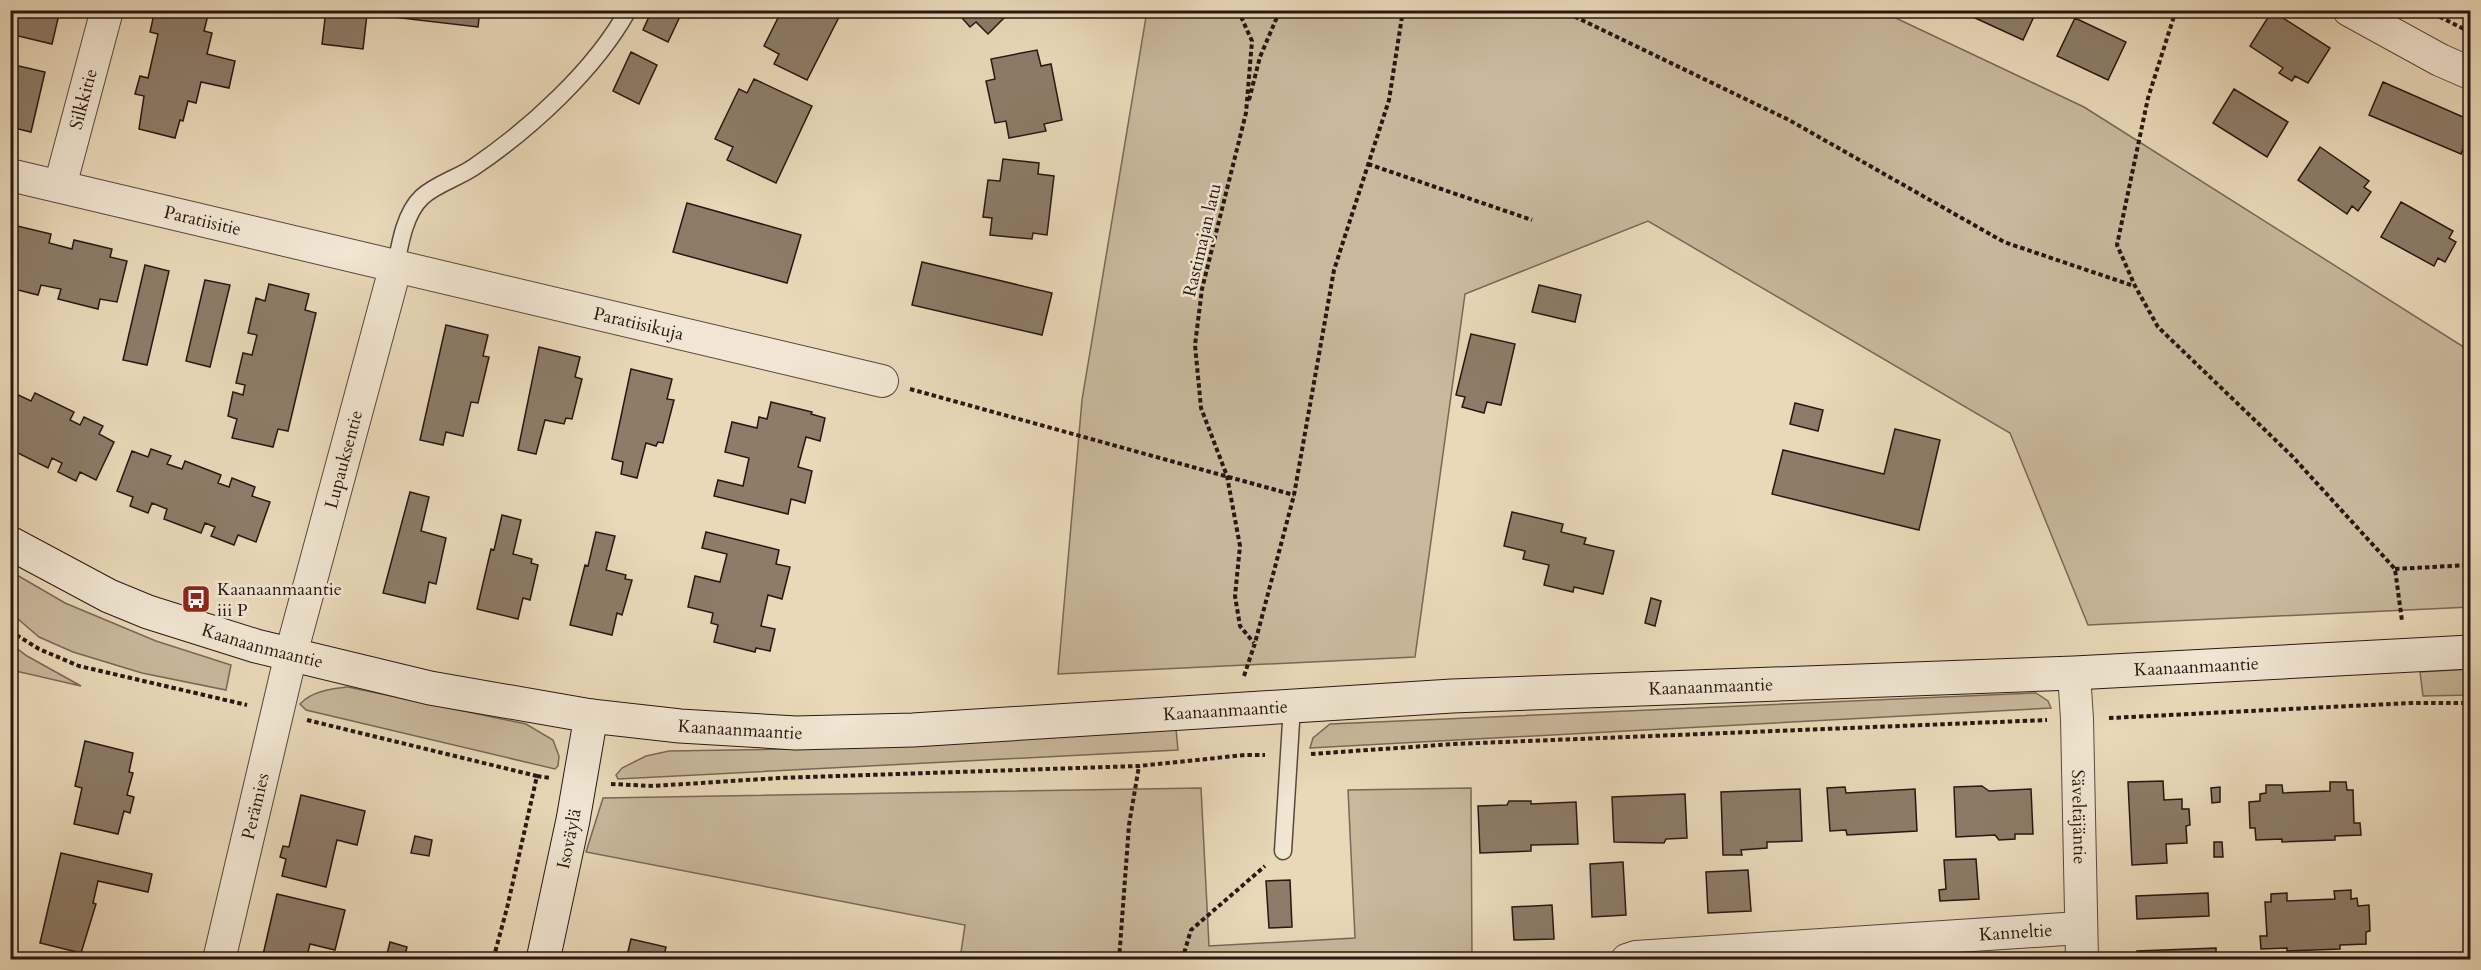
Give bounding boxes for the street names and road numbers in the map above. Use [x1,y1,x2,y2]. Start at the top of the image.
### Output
street label: Silkkitie [64,66,104,132]
street label: Rastimajan latu [1177,181,1228,299]
street label: Paratiisitie [161,200,244,242]
street label: Paratiisikuja [591,301,686,347]
street label: Lupauksentie [319,407,369,512]
street label: Kaanaanmaantie [199,618,326,675]
street label: Kaanaanmaantie [2133,651,2260,683]
street label: Kaanaanmaantie [1648,672,1774,702]
street label: Kaanaanmaantie [1162,694,1289,727]
street label: Kaanaanmaantie [677,714,803,746]
street label: Säveltäjäntie [2065,769,2092,864]
street label: Perämies [236,770,276,842]
street label: Isoväylä [551,807,588,871]
street label: Kanneltie [1978,918,2053,948]

